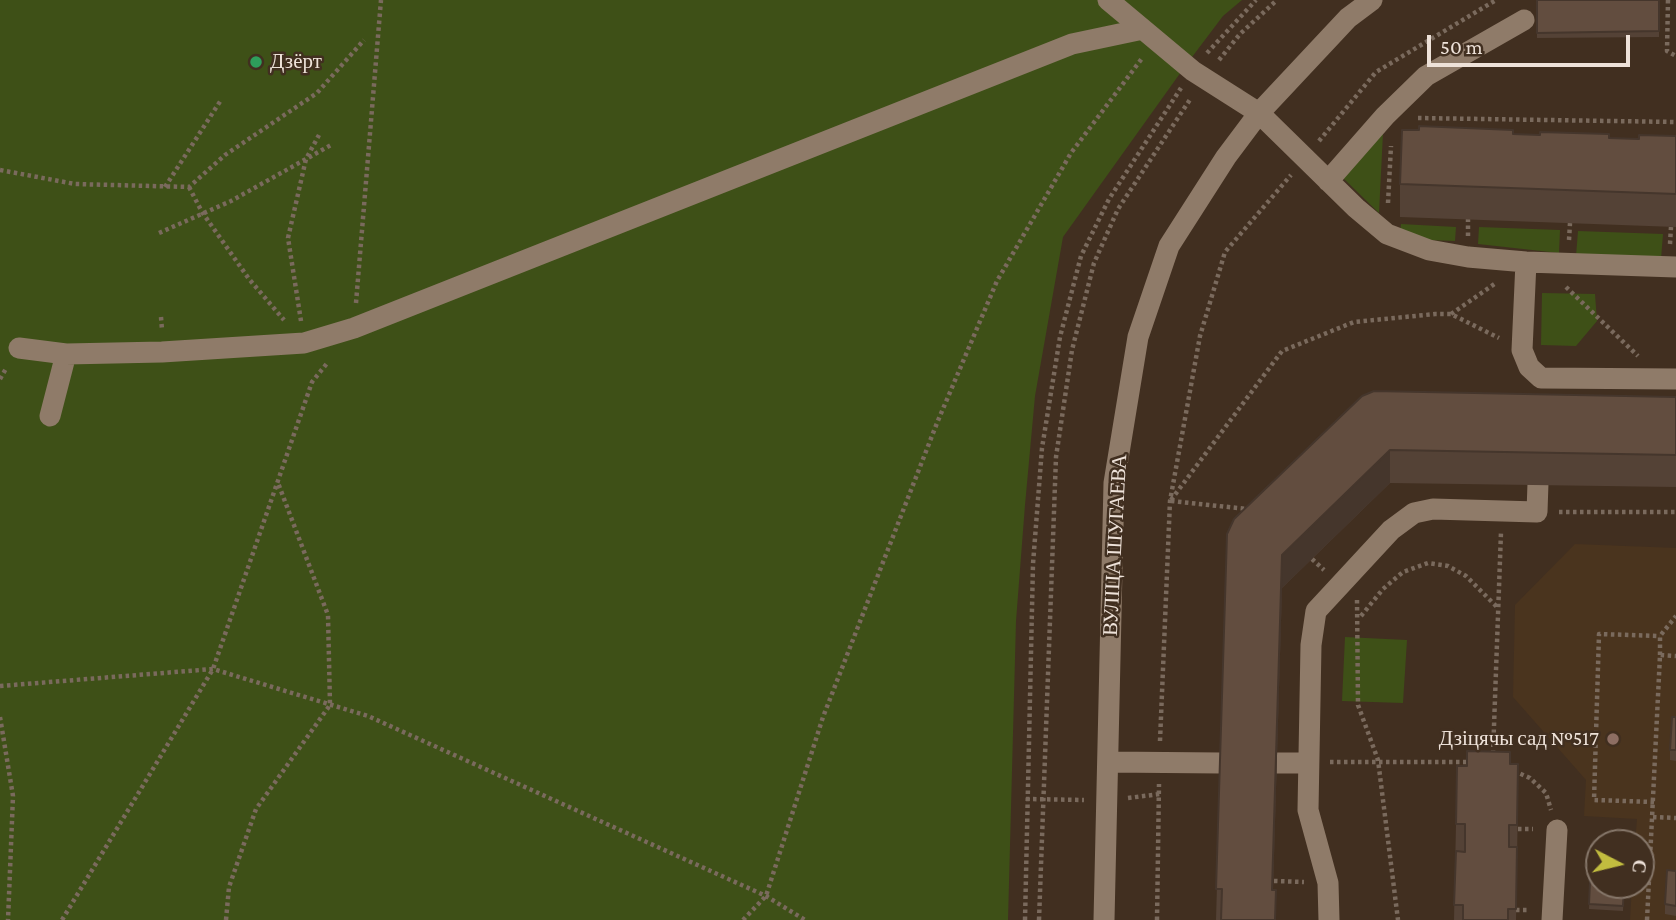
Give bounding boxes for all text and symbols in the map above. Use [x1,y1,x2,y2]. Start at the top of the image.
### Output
scale bar [1431,21,1634,65]
text: 50 m [1440,35,1483,59]
place label: Дзёрт [270,49,322,75]
marker: Дзёрт [248,54,264,70]
street label: ВУЛІЦА ШУГАЕВА [1098,453,1132,637]
place label: Дзіцячы сад №517 [1439,726,1599,752]
marker: Дзіцячы сад №517 [1605,731,1621,747]
north arrow [1585,829,1655,899]
text: С [1628,858,1651,874]

